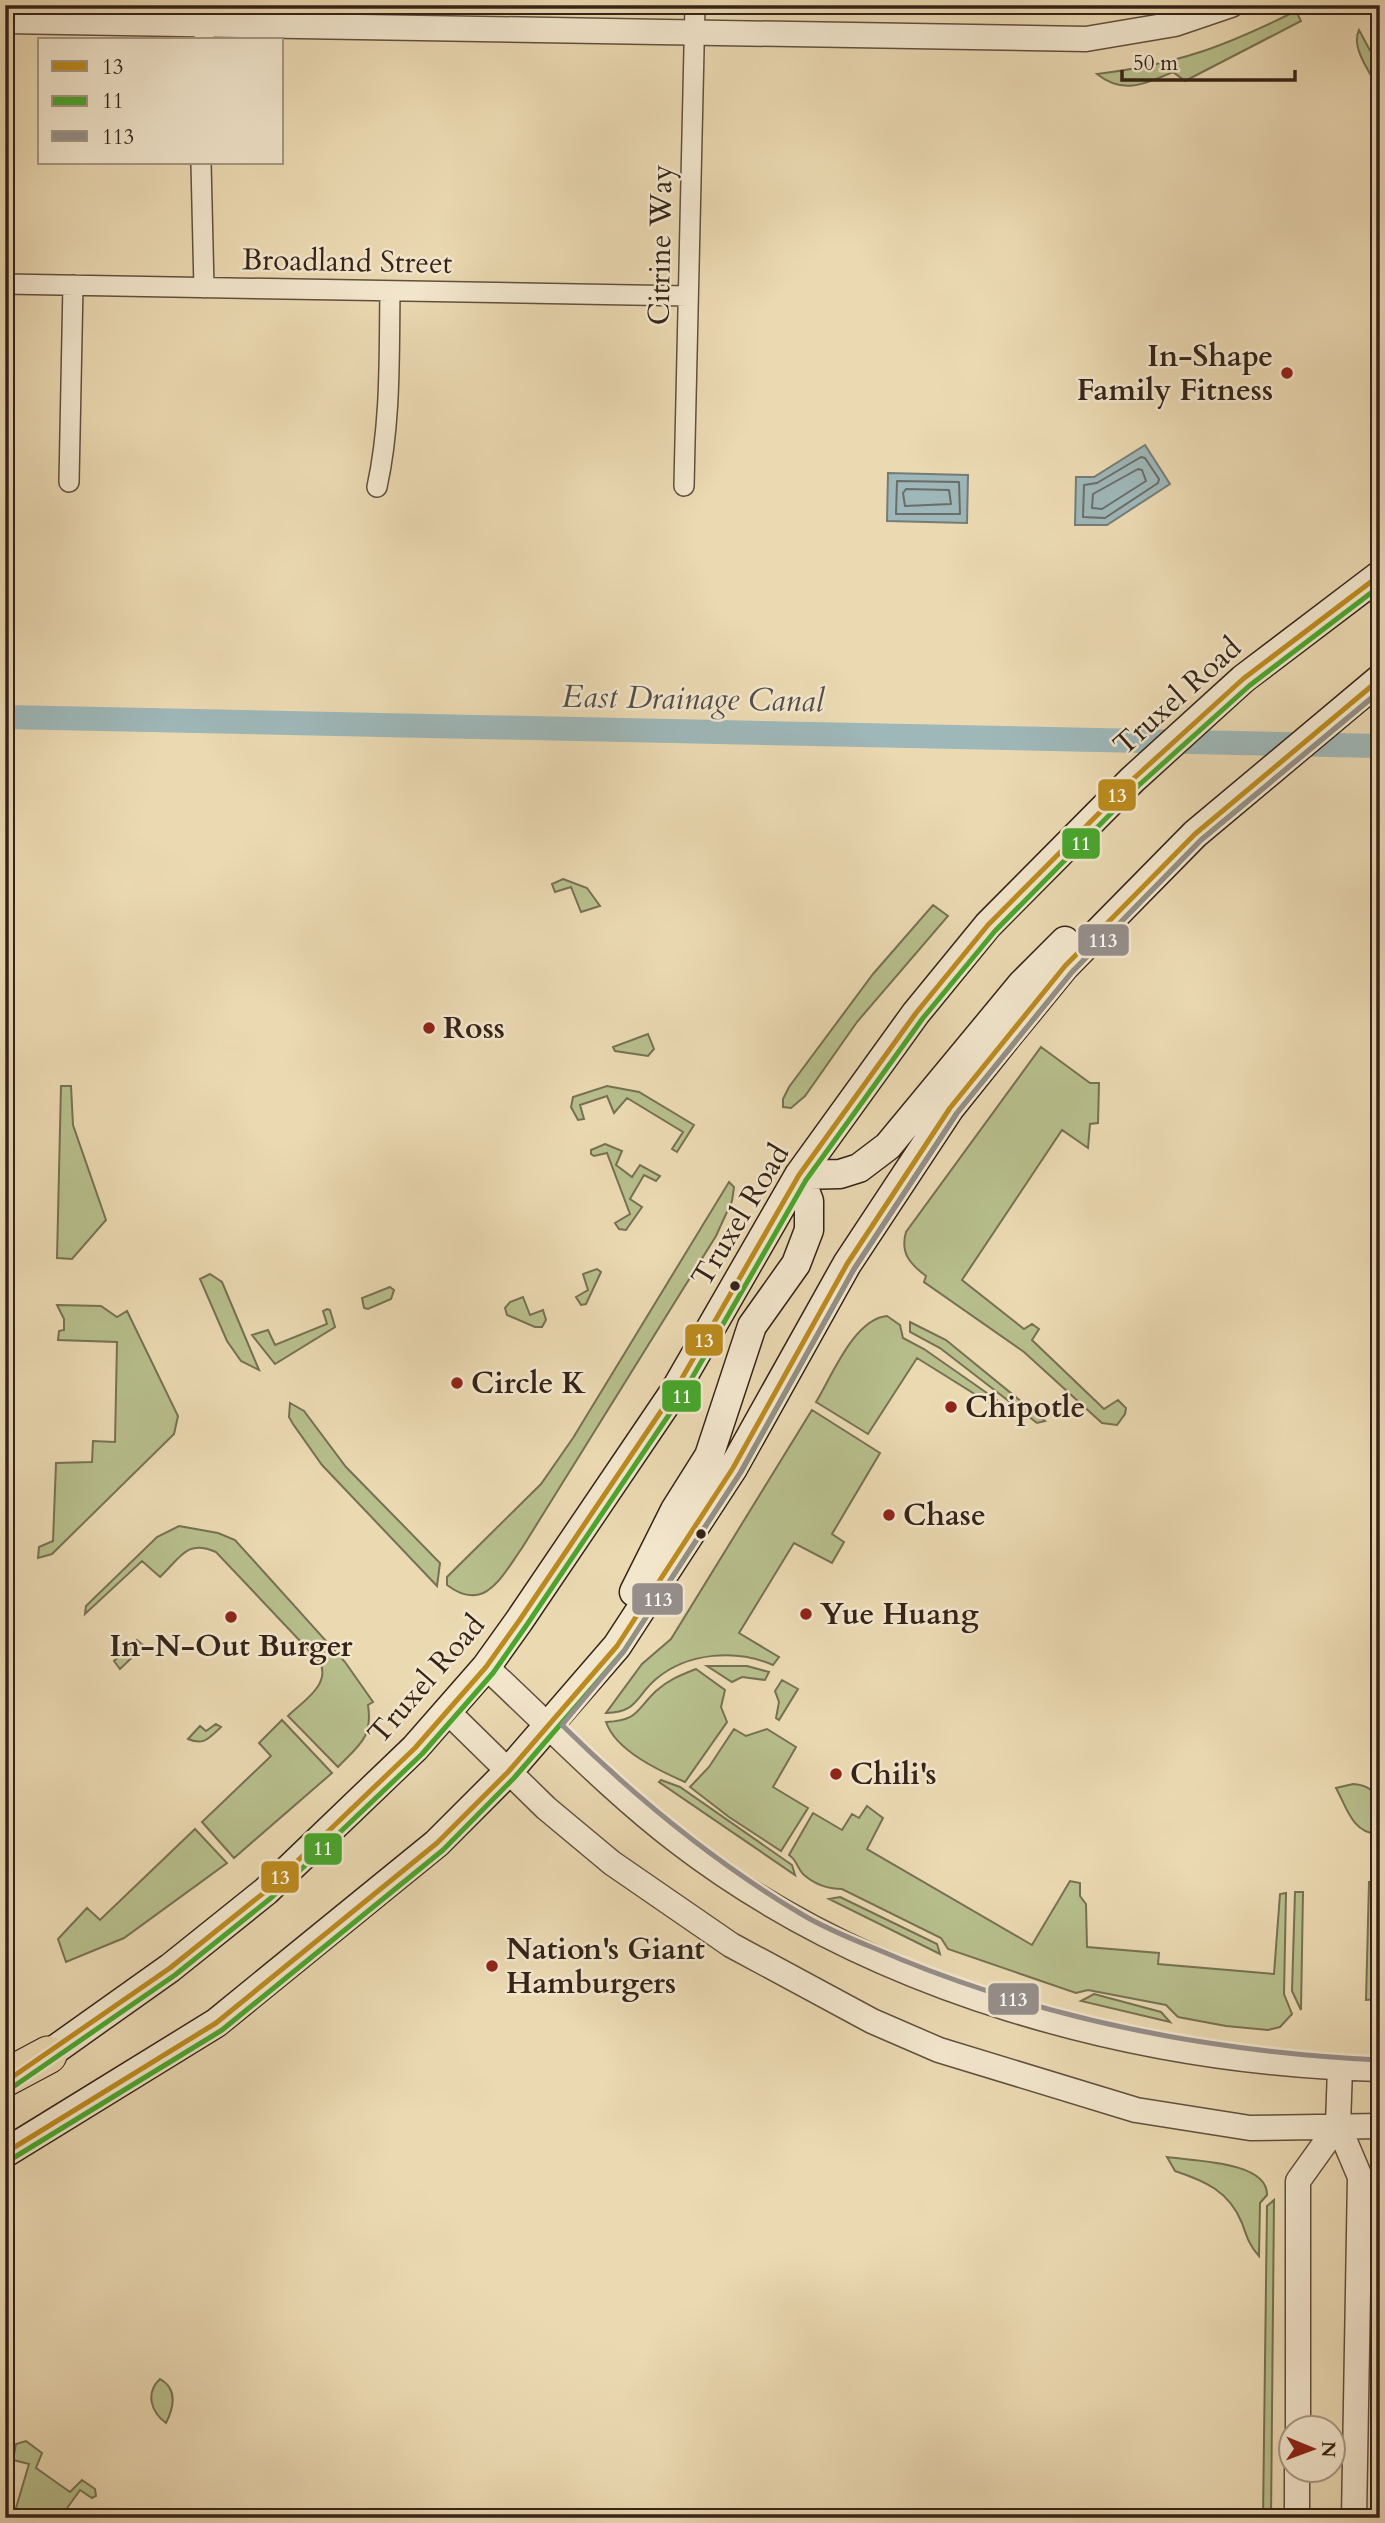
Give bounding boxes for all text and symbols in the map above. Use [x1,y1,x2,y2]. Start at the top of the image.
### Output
legend [38,38,284,164]
scale bar [1122,38,1296,82]
text: 50 m [1133,49,1178,78]
text: 13 [102,53,124,82]
text: 11 [102,87,124,116]
text: 113 [102,123,134,152]
street label: Citrine Way [639,164,682,326]
street label: Broadland Street [241,239,453,284]
place label: In-Shape Family Fitness [1077,336,1273,411]
marker: In-Shape Family Fitness [1279,365,1295,381]
street label: Truxel Road [1104,628,1250,765]
water label: East Drainage Canal [561,675,826,723]
line badge: 13 [1097,778,1137,812]
text: 13 [1107,783,1127,809]
line badge: 11 [1061,827,1101,860]
text: 11 [1071,831,1091,857]
line badge: 113 [1077,923,1130,957]
text: 113 [1088,928,1118,954]
place label: Ross [443,1008,505,1049]
marker: Ross [421,1020,437,1036]
street label: Truxel Road [682,1136,799,1294]
unlabelled marker [728,1279,742,1293]
line badge: 13 [684,1323,724,1357]
text: 13 [694,1328,714,1354]
place label: Circle K [471,1363,586,1404]
marker: Circle K [449,1375,465,1391]
line badge: 11 [661,1379,702,1413]
text: 11 [672,1384,692,1410]
place label: Chipotle [965,1387,1085,1428]
marker: Chipotle [943,1399,959,1415]
place label: Chase [903,1495,986,1536]
marker: Chase [881,1507,897,1523]
unlabelled marker [694,1527,708,1541]
line badge: 113 [631,1582,684,1616]
text: 113 [643,1587,673,1613]
place label: Yue Huang [820,1594,979,1635]
street label: Truxel Road [359,1606,494,1753]
marker: Yue Huang [798,1606,814,1622]
marker: In-N-Out Burger [223,1609,239,1625]
place label: In-N-Out Burger [110,1626,353,1667]
place label: Chili's [850,1754,937,1795]
marker: Chili's [828,1766,844,1782]
line badge: 11 [303,1832,343,1866]
text: 11 [313,1836,333,1862]
line badge: 13 [260,1860,300,1894]
text: 13 [270,1865,290,1891]
place label: Nation's Giant Hamburgers [506,1929,705,2004]
marker: Nation's Giant Hamburgers [484,1958,500,1974]
line badge: 113 [987,1982,1040,2016]
text: 113 [998,1987,1028,2013]
north arrow [1276,2414,1346,2484]
text: N [1315,2441,1341,2458]

